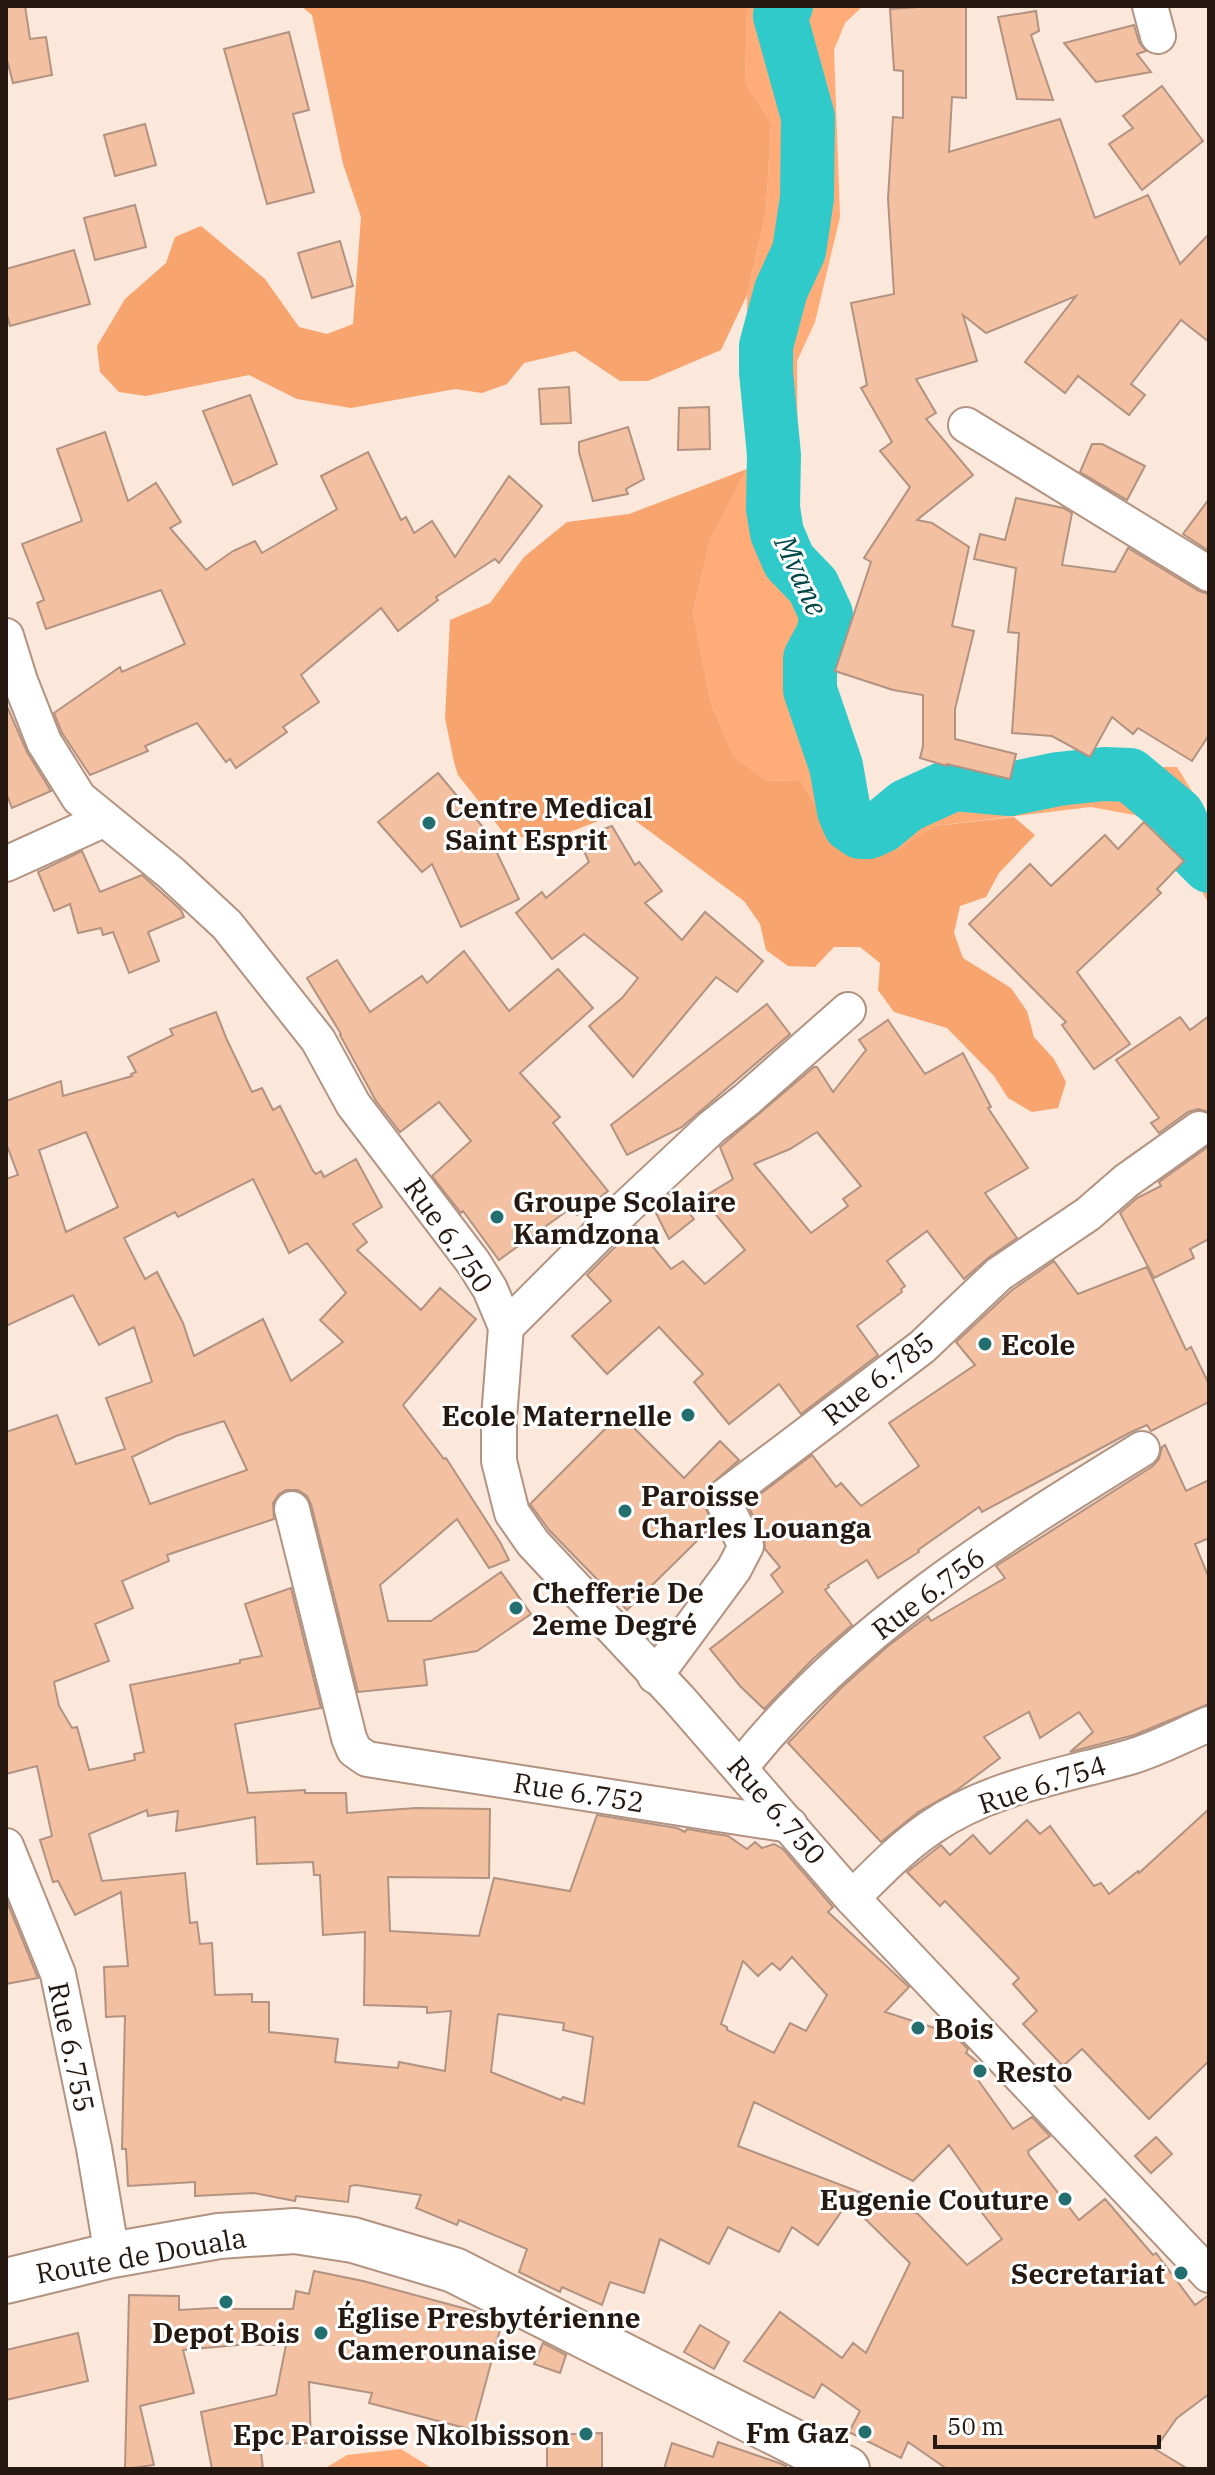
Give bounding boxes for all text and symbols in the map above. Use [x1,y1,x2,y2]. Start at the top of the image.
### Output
water label: Mvane [766,528,837,621]
place label: Centre Medical Saint Esprit [445,789,653,858]
marker: Centre Medical Saint Esprit [420,814,438,832]
street label: Rue 6.750 [396,1170,502,1300]
place label: Groupe Scolaire Kamdzona [513,1183,736,1252]
marker: Groupe Scolaire Kamdzona [488,1208,506,1226]
street label: Rue 6.785 [815,1323,941,1433]
place label: Ecole [1001,1326,1075,1363]
marker: Ecole [976,1335,994,1353]
place label: Ecole Maternelle [442,1397,672,1434]
marker: Ecole Maternelle [679,1406,697,1424]
place label: Paroisse Charles Louanga [641,1477,872,1546]
marker: Paroisse Charles Louanga [616,1502,634,1520]
street label: Rue 6.756 [864,1538,992,1648]
place label: Chefferie De 2eme Degré [532,1574,704,1643]
marker: Chefferie De 2eme Degré [507,1599,525,1617]
street label: Rue 6.754 [973,1746,1111,1822]
street label: Rue 6.750 [720,1748,834,1872]
street label: Rue 6.752 [511,1763,647,1821]
street label: Rue 6.755 [40,1978,104,2116]
place label: Bois [934,2010,994,2047]
marker: Bois [909,2019,927,2037]
place label: Resto [996,2053,1073,2090]
marker: Resto [971,2062,989,2080]
place label: Eugenie Couture [820,2181,1049,2218]
marker: Eugenie Couture [1056,2190,1074,2208]
street label: Route de Douala [33,2218,249,2292]
place label: Secretariat [1011,2255,1165,2292]
marker: Secretariat [1172,2264,1190,2282]
marker: Depot Bois [217,2293,235,2311]
place label: Église Presbytérienne Camerounaise [337,2299,641,2368]
place label: Depot Bois [152,2314,300,2351]
marker: Église Presbytérienne Camerounaise [312,2324,330,2342]
scale bar [935,2399,1159,2449]
text: 50 m [947,2410,1004,2442]
place label: Fm Gaz [746,2414,849,2451]
place label: Epc Paroisse Nkolbisson [233,2416,570,2453]
marker: Fm Gaz [856,2423,874,2441]
marker: Epc Paroisse Nkolbisson [577,2425,595,2443]

